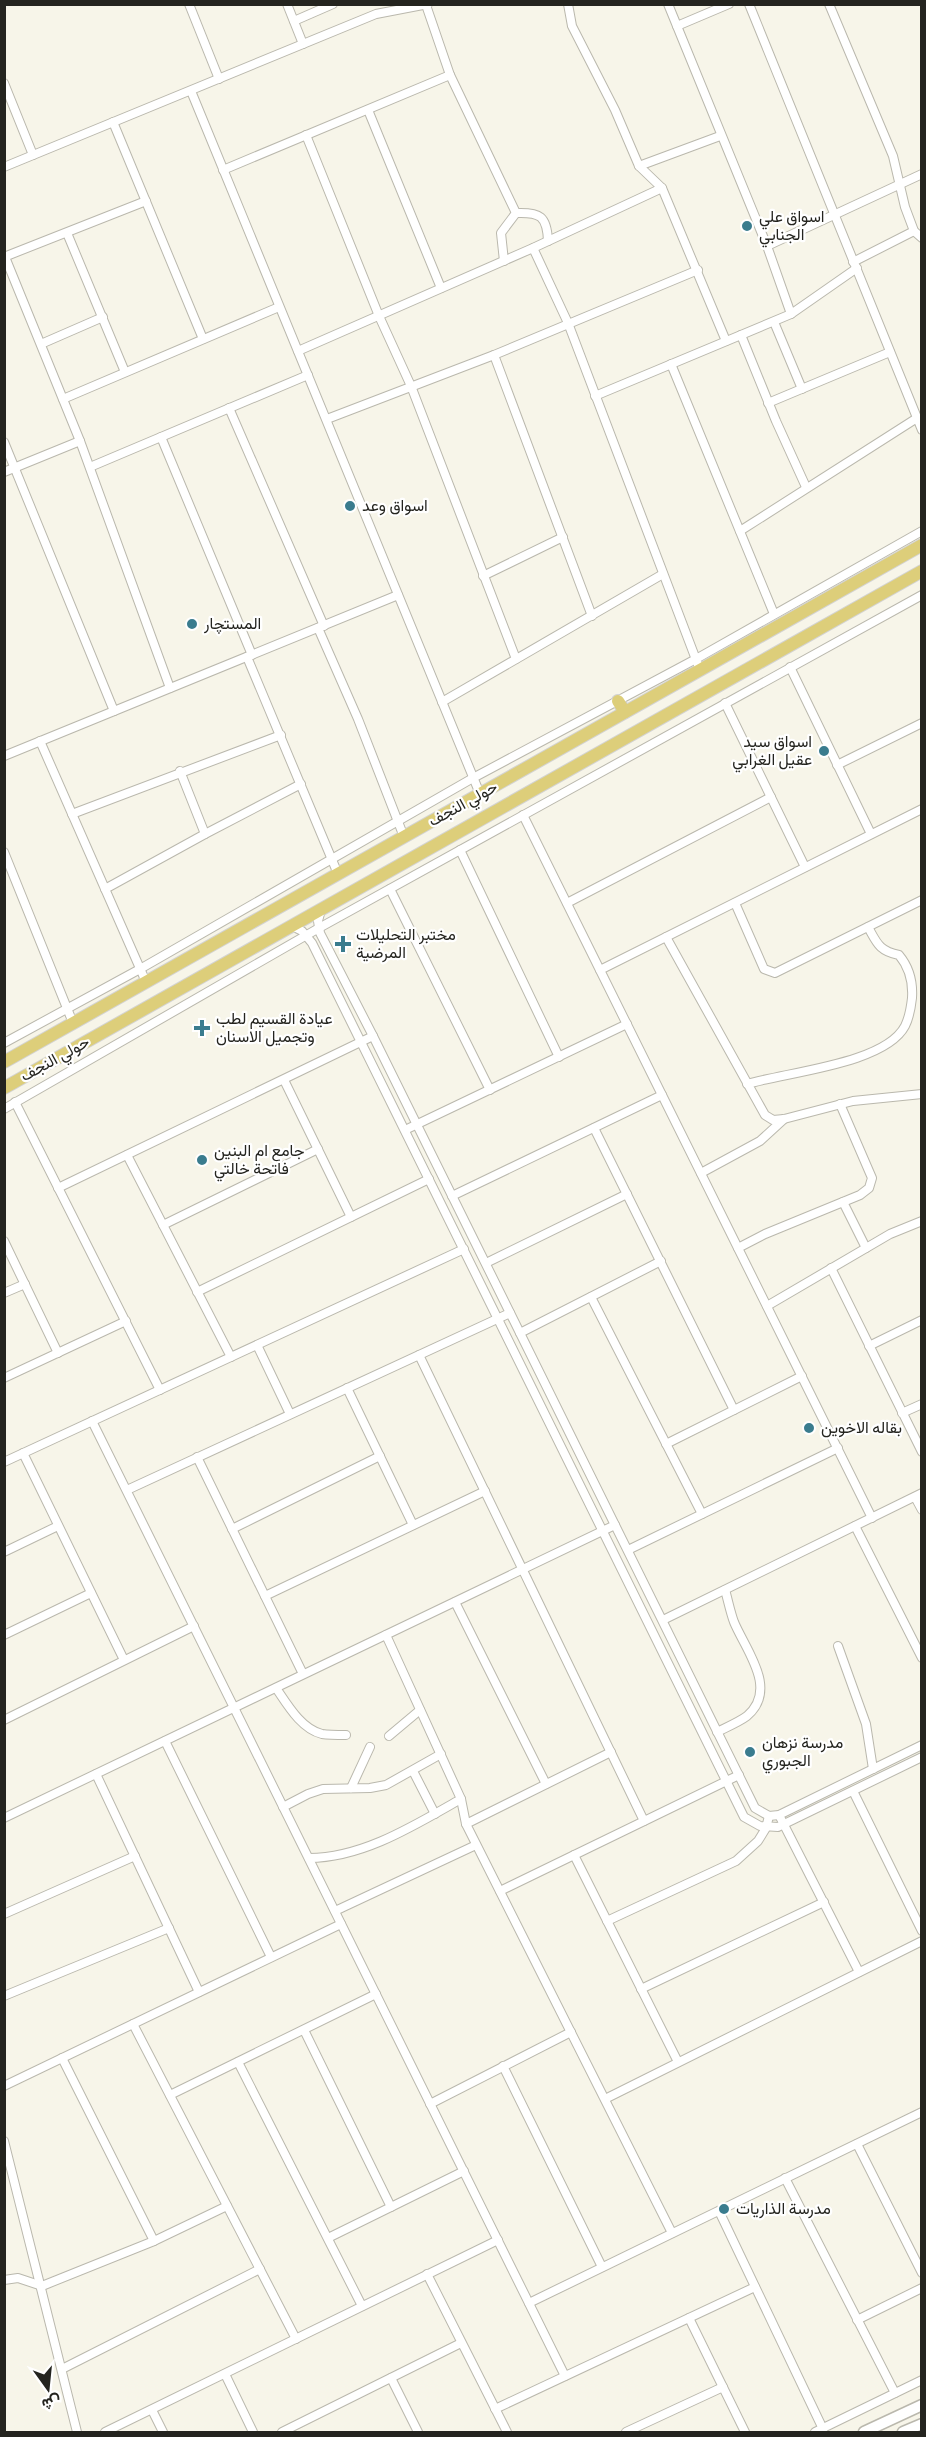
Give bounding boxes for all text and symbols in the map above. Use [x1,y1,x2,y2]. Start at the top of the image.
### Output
place label: اسواق علي الجنابي [759,207,825,248]
marker: اسواق علي الجنابي [740,219,754,233]
place label: اسواق وعد [362,496,428,516]
marker: اسواق وعد [343,499,357,513]
place label: المستچار [203,614,261,635]
marker: المستچار [185,617,199,631]
place label: اسواق سيد عقيل الغرابي [732,732,812,773]
marker: اسواق سيد عقيل الغرابي [817,744,831,758]
street label: حولي النجف [425,777,503,834]
place label: مختبر التحليلات المرضية [356,925,456,963]
marker: مختبر التحليلات المرضية [334,935,352,953]
place label: عيادة القسيم لطب وتجميل الاسنان [216,1009,333,1047]
marker: عيادة القسيم لطب وتجميل الاسنان [193,1019,211,1037]
street label: حولي النجف [17,1032,95,1089]
place label: جامع ام البنين فاتحة خالتي [214,1141,305,1182]
marker: جامع ام البنين فاتحة خالتي [195,1153,209,1167]
place label: بقاله الاخوين [821,1418,902,1438]
marker: بقاله الاخوين [802,1421,816,1435]
place label: مدرسة نزهان الجبوري [762,1733,843,1774]
marker: مدرسة نزهان الجبوري [743,1745,757,1759]
place label: مدرسة الذاريات [736,2199,831,2219]
marker: مدرسة الذاريات [717,2202,731,2216]
north arrow [18,2359,78,2419]
text: ش [40,2390,64,2415]

